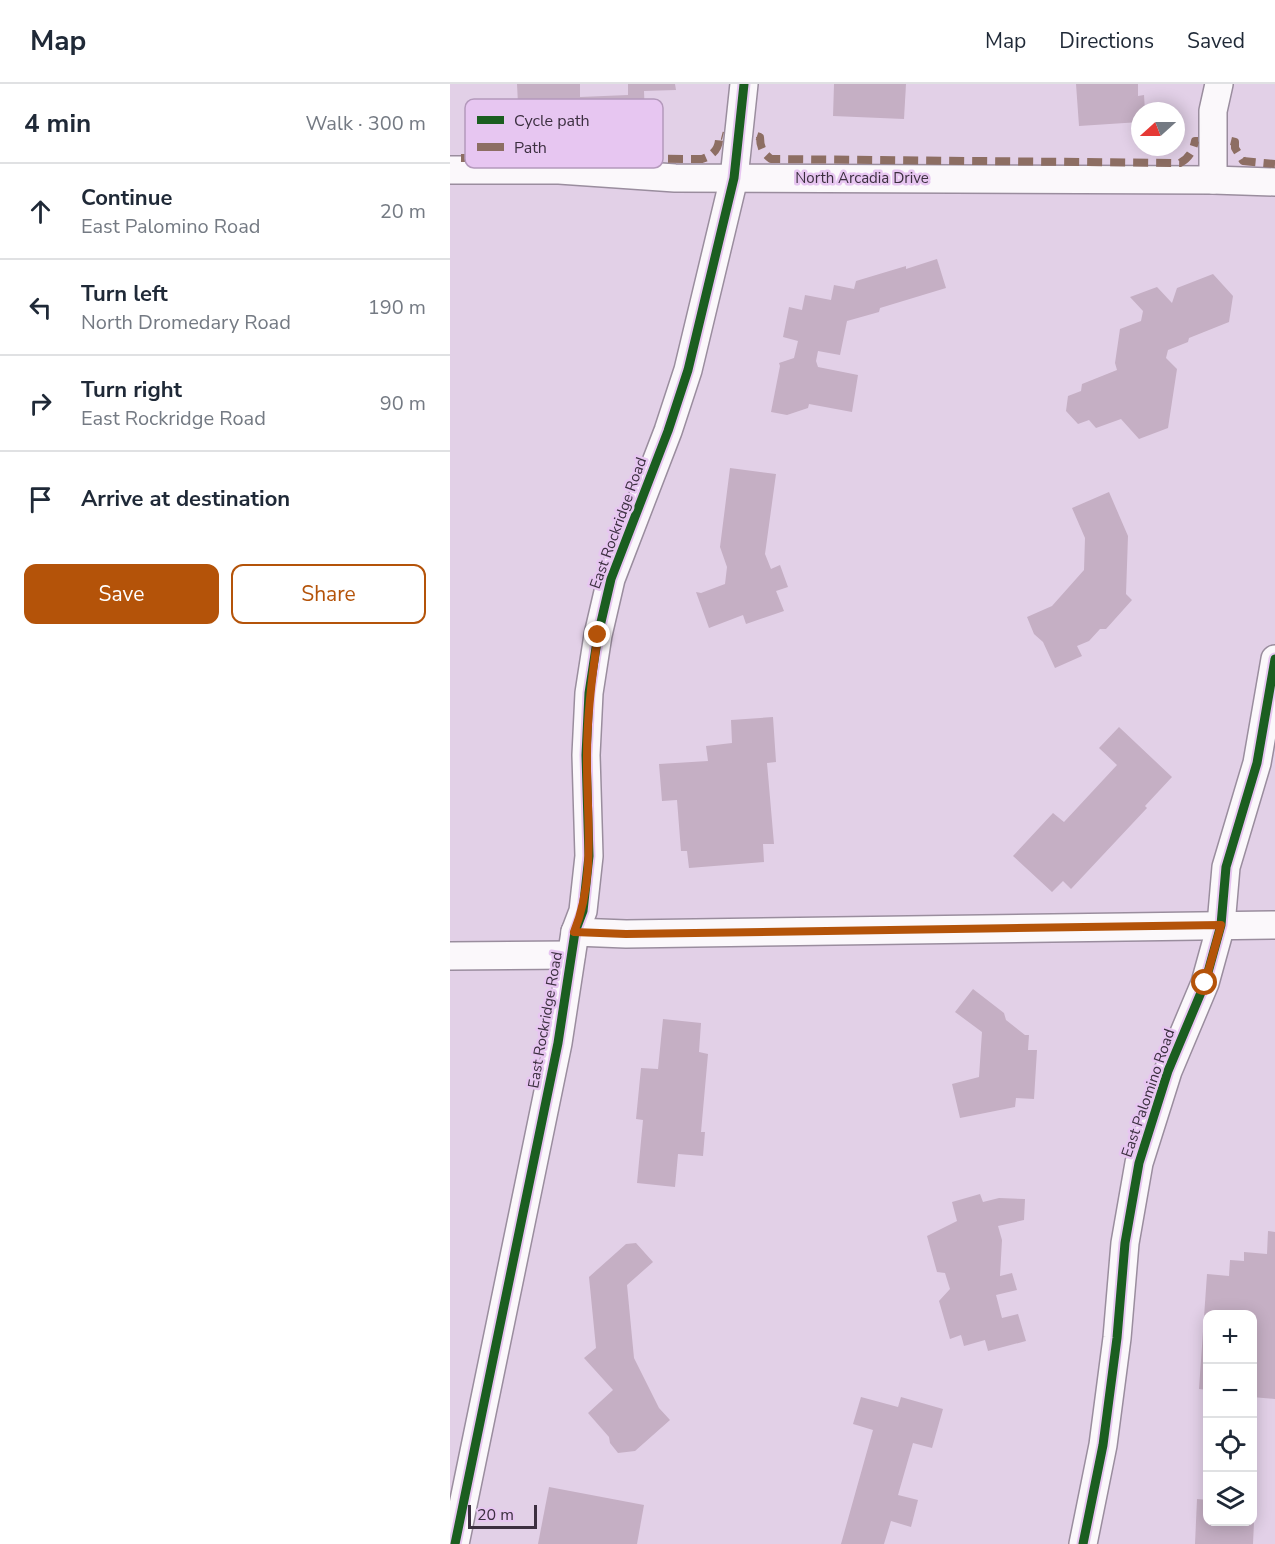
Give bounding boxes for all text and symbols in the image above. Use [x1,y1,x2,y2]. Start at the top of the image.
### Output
text: Map [30,22,86,60]
text: Map [985,27,1026,55]
text: Directions [1059,27,1154,55]
text: Saved [1187,27,1245,55]
legend [465,99,663,168]
north arrow [1131,102,1185,156]
text: 4 min [24,106,91,141]
text: Walk · 300 m [306,110,426,137]
text: Cycle path [514,110,590,132]
text: Path [514,137,547,159]
street label: North Arcadia Drive [795,168,929,188]
text: Continue [81,183,172,213]
icon: ahead [24,195,57,228]
text: 20 m [380,198,426,225]
text: East Palomino Road [81,213,260,240]
text: Turn left [81,279,168,309]
icon: left [24,291,57,324]
text: 190 m [368,294,426,321]
text: North Dromedary Road [81,309,291,336]
text: Turn right [81,375,182,405]
icon: right [24,387,57,420]
text: 90 m [380,390,426,417]
text: East Rockridge Road [81,405,266,432]
street label: East Rockridge Road [585,454,651,592]
icon: arrive [24,483,57,516]
text: Arrive at destination [81,484,290,514]
button: Save [24,564,219,624]
button: Share [231,564,426,624]
route end [584,621,610,647]
street label: East Rockridge Road [523,950,567,1090]
route start [1191,969,1217,995]
street label: East Palomino Road [1117,1026,1179,1160]
map controls [1203,1310,1257,1526]
button: + [1203,1310,1257,1364]
button: − [1203,1364,1257,1418]
button: locate [1203,1418,1257,1472]
button: layers [1203,1472,1257,1526]
scale bar [468,1502,537,1530]
text: 20 m [477,1504,514,1526]

